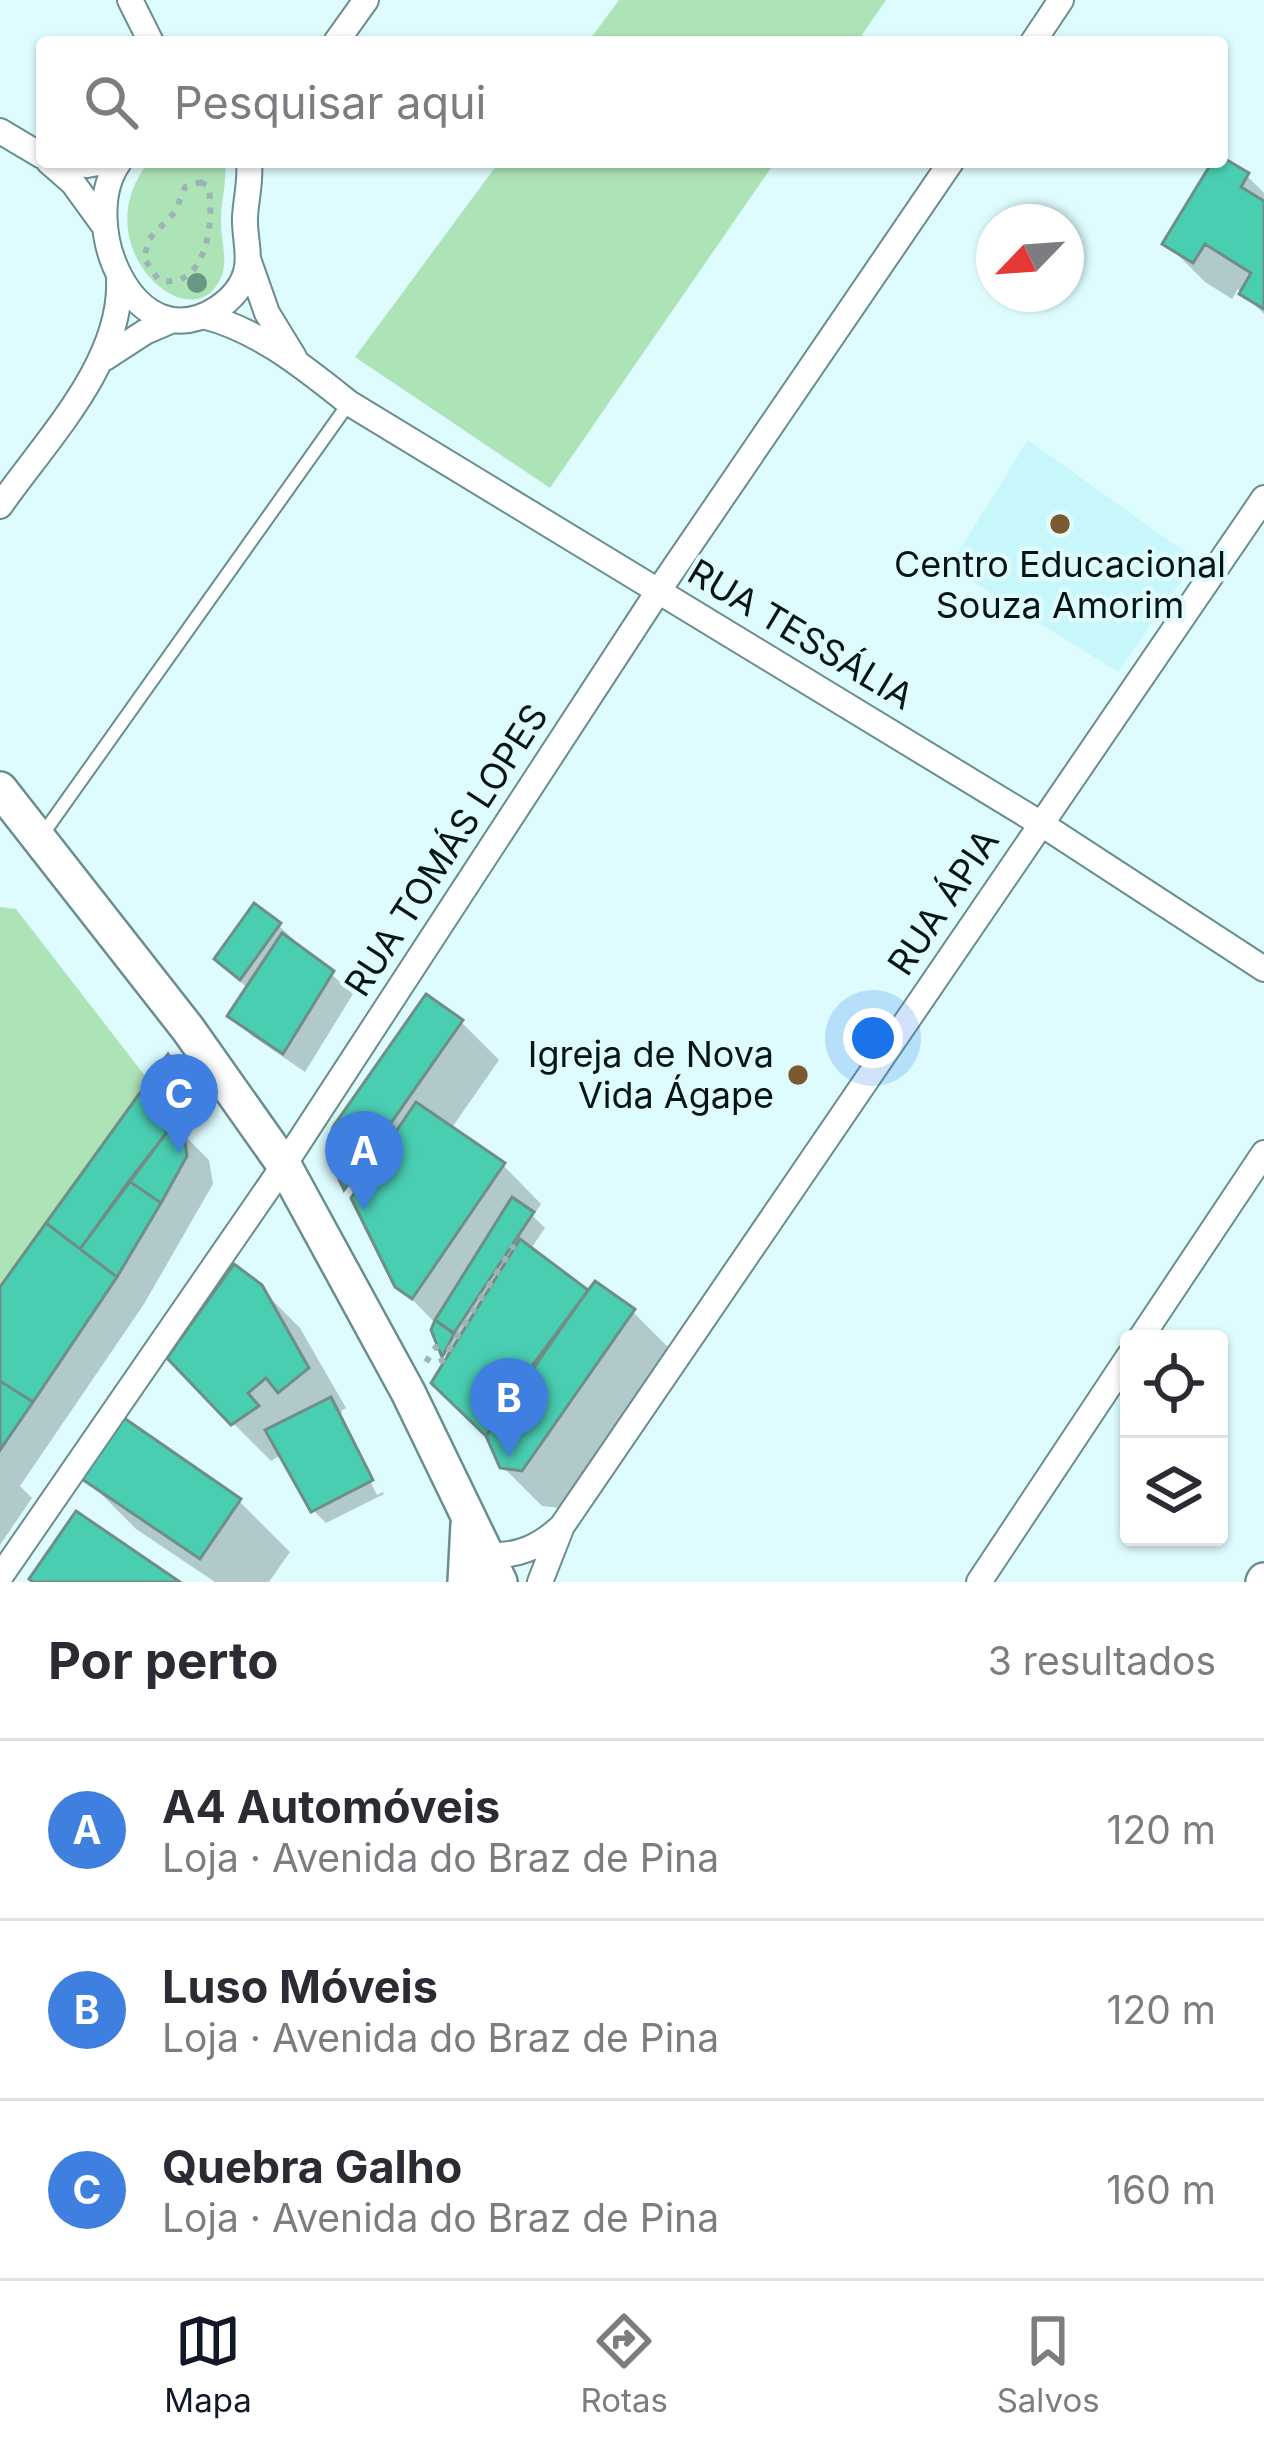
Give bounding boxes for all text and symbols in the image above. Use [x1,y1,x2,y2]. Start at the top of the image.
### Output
search box [36,36,1228,168]
icon: search [78,69,144,135]
text: Pesquisar aqui [174,75,487,130]
north arrow [976,204,1084,312]
marker: Centro Educacional Souza Amorim [1047,511,1073,537]
place label: Centro Educacional Souza Amorim [894,542,1226,627]
street label: RUA TESSÁLIA [680,549,922,719]
street label: RUA TOMÁS LOPES [335,696,557,1004]
street label: RUA ÁPIA [878,821,1008,983]
your location [843,1008,903,1068]
place label: Igreja de Nova Vida Ágape [528,1032,774,1117]
pin: C [140,1054,218,1153]
marker: Igreja de Nova Vida Ágape [785,1062,811,1088]
pin: A [325,1111,403,1210]
map controls [1120,1330,1228,1546]
button: locate [1120,1330,1228,1438]
pin: B [470,1358,548,1457]
button: layers [1120,1438,1228,1546]
text: Por perto [48,1630,279,1691]
text: 3 resultados [988,1637,1216,1684]
text: A4 Automóveis [162,1779,500,1834]
text: A [72,1806,102,1853]
text: 120 m [1107,1806,1216,1853]
text: Loja · Avenida do Braz de Pina [162,1834,719,1881]
text: Luso Móveis [162,1959,438,2014]
text: B [74,1986,100,2033]
text: 120 m [1107,1986,1216,2033]
text: Loja · Avenida do Braz de Pina [162,2014,719,2061]
text: Quebra Galho [162,2139,462,2194]
text: C [73,2166,101,2213]
text: 160 m [1106,2166,1216,2213]
text: Loja · Avenida do Braz de Pina [162,2194,719,2241]
tab: Mapa [164,2308,252,2420]
tab: Rotas [580,2308,668,2420]
tab: Salvos [997,2308,1100,2420]

